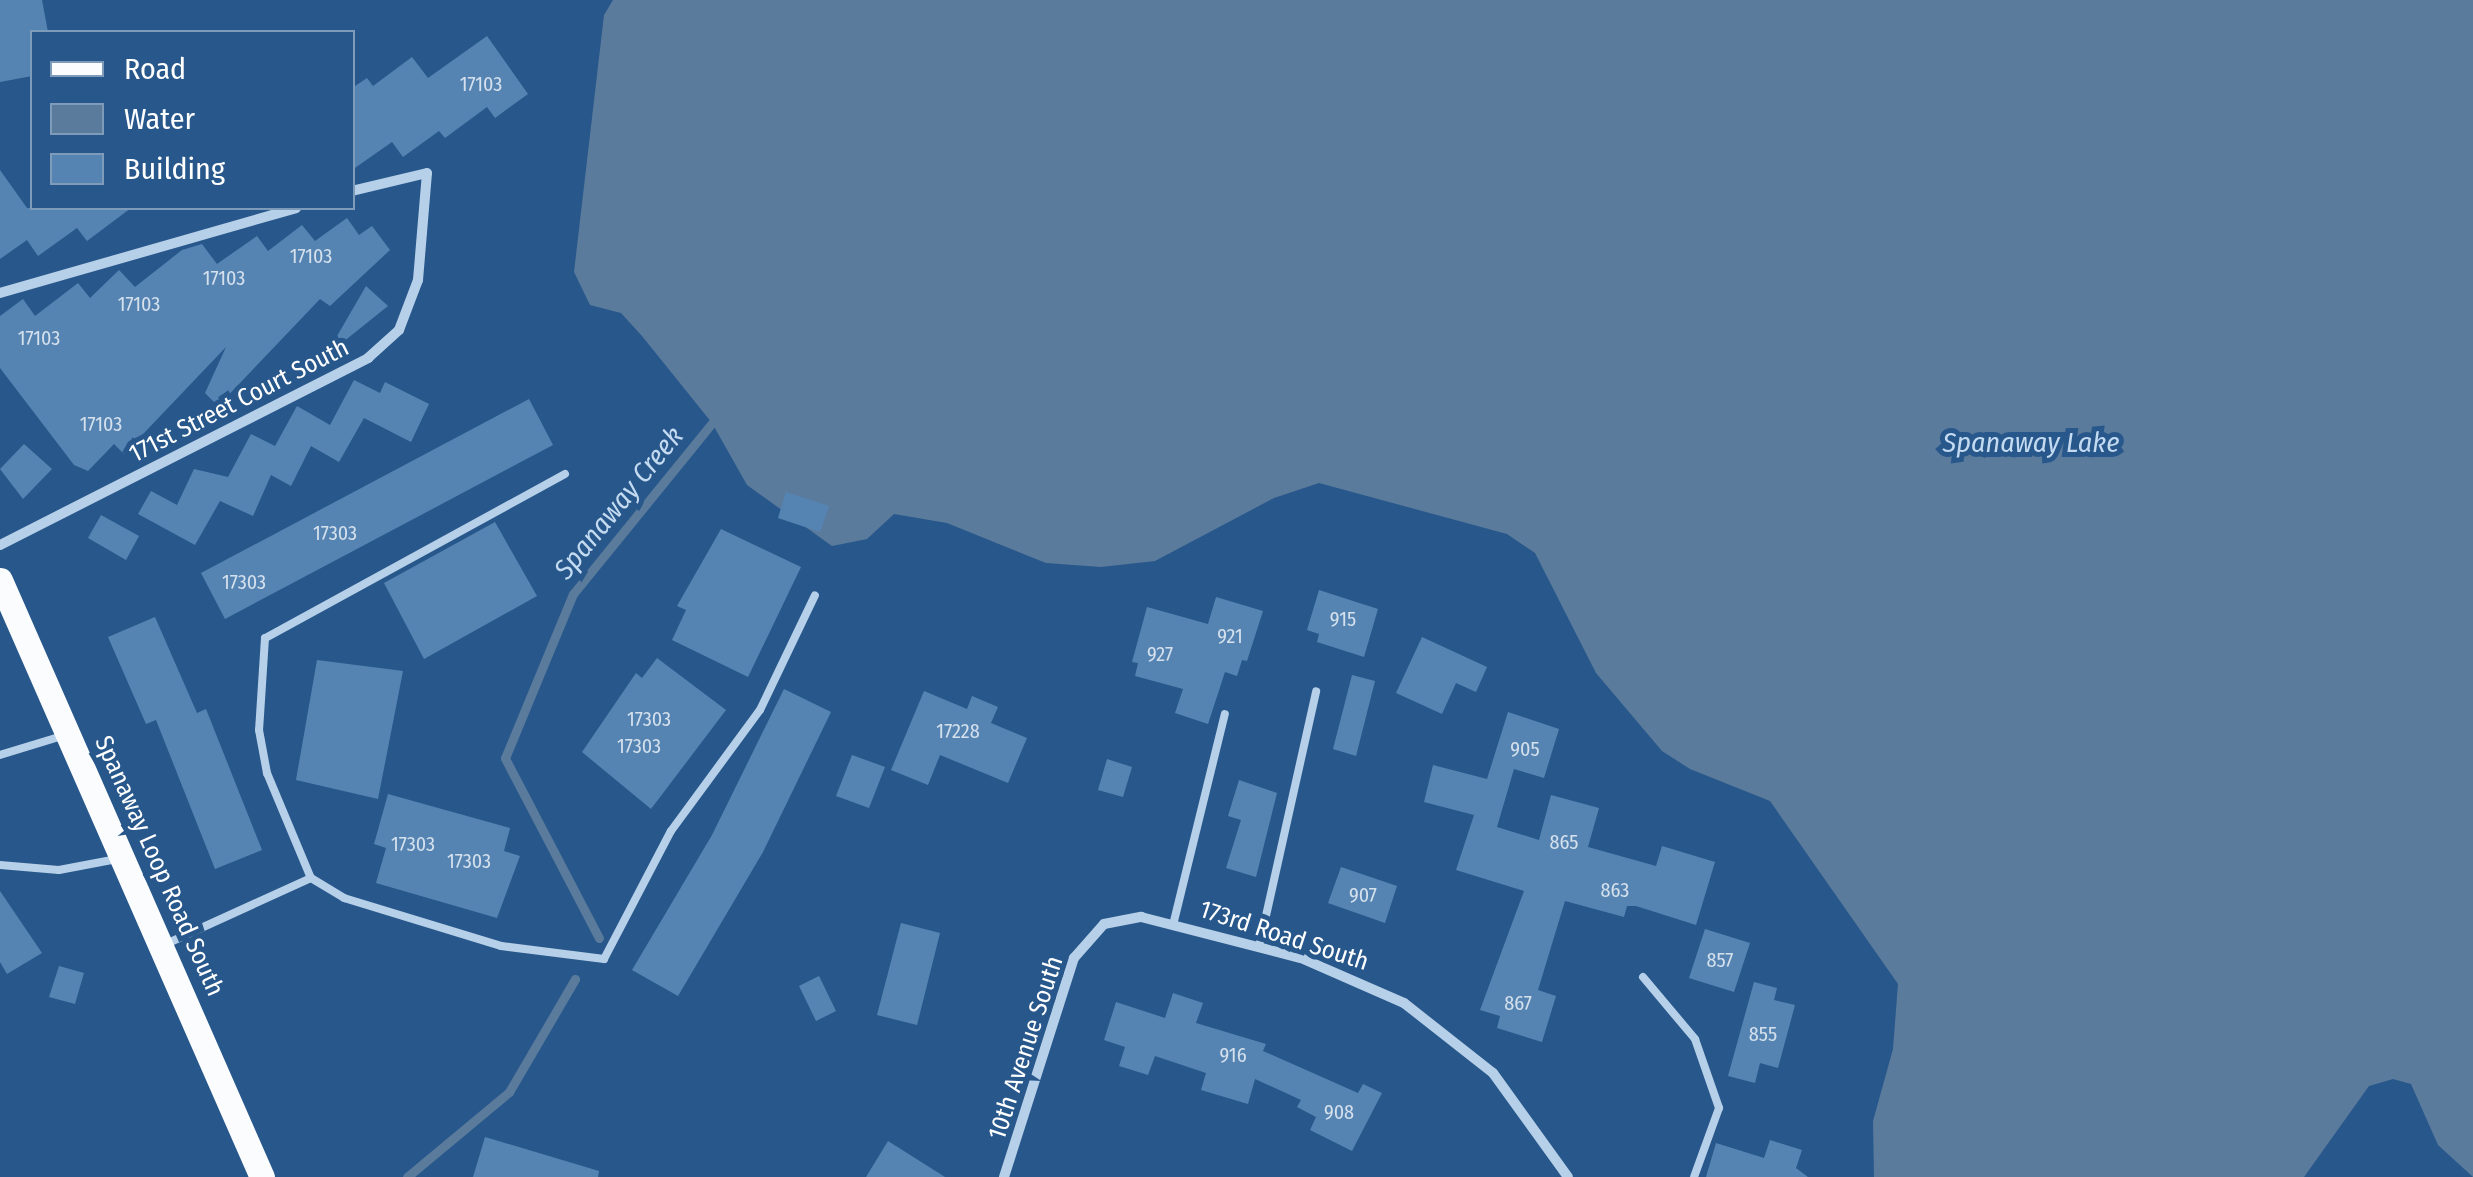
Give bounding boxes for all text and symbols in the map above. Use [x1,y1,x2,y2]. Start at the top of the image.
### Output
legend [30,30,355,210]
text: Road [124,51,186,87]
house number: 17103 [460,72,502,96]
text: Water [124,101,195,137]
text: Building [124,151,225,187]
house number: 17103 [290,244,332,268]
house number: 17103 [203,266,245,290]
house number: 17103 [118,292,160,316]
house number: 17103 [18,326,60,350]
street label: 171st Street Court South [124,333,354,469]
house number: 17103 [80,412,122,436]
water label: Spanaway Creek [547,420,691,586]
water label: Spanaway Lake [1943,426,2119,460]
house number: 17303 [313,521,357,545]
house number: 17303 [222,570,266,594]
house number: 915 [1330,607,1356,631]
house number: 921 [1217,624,1243,648]
house number: 927 [1147,642,1173,666]
house number: 17303 [627,707,671,731]
house number: 17228 [936,719,980,743]
street label: Spanaway Loop Road South [88,731,230,1001]
house number: 17303 [617,734,661,758]
house number: 905 [1510,737,1540,761]
house number: 865 [1550,830,1578,854]
house number: 17303 [391,832,435,856]
house number: 17303 [447,849,491,873]
house number: 863 [1601,878,1629,902]
house number: 907 [1349,883,1377,907]
street label: 173rd Road South [1196,895,1372,977]
house number: 857 [1707,948,1733,972]
street label: 10th Avenue South [982,953,1070,1143]
house number: 867 [1504,991,1532,1015]
house number: 855 [1749,1022,1777,1046]
house number: 916 [1219,1043,1247,1067]
house number: 908 [1324,1100,1354,1124]

